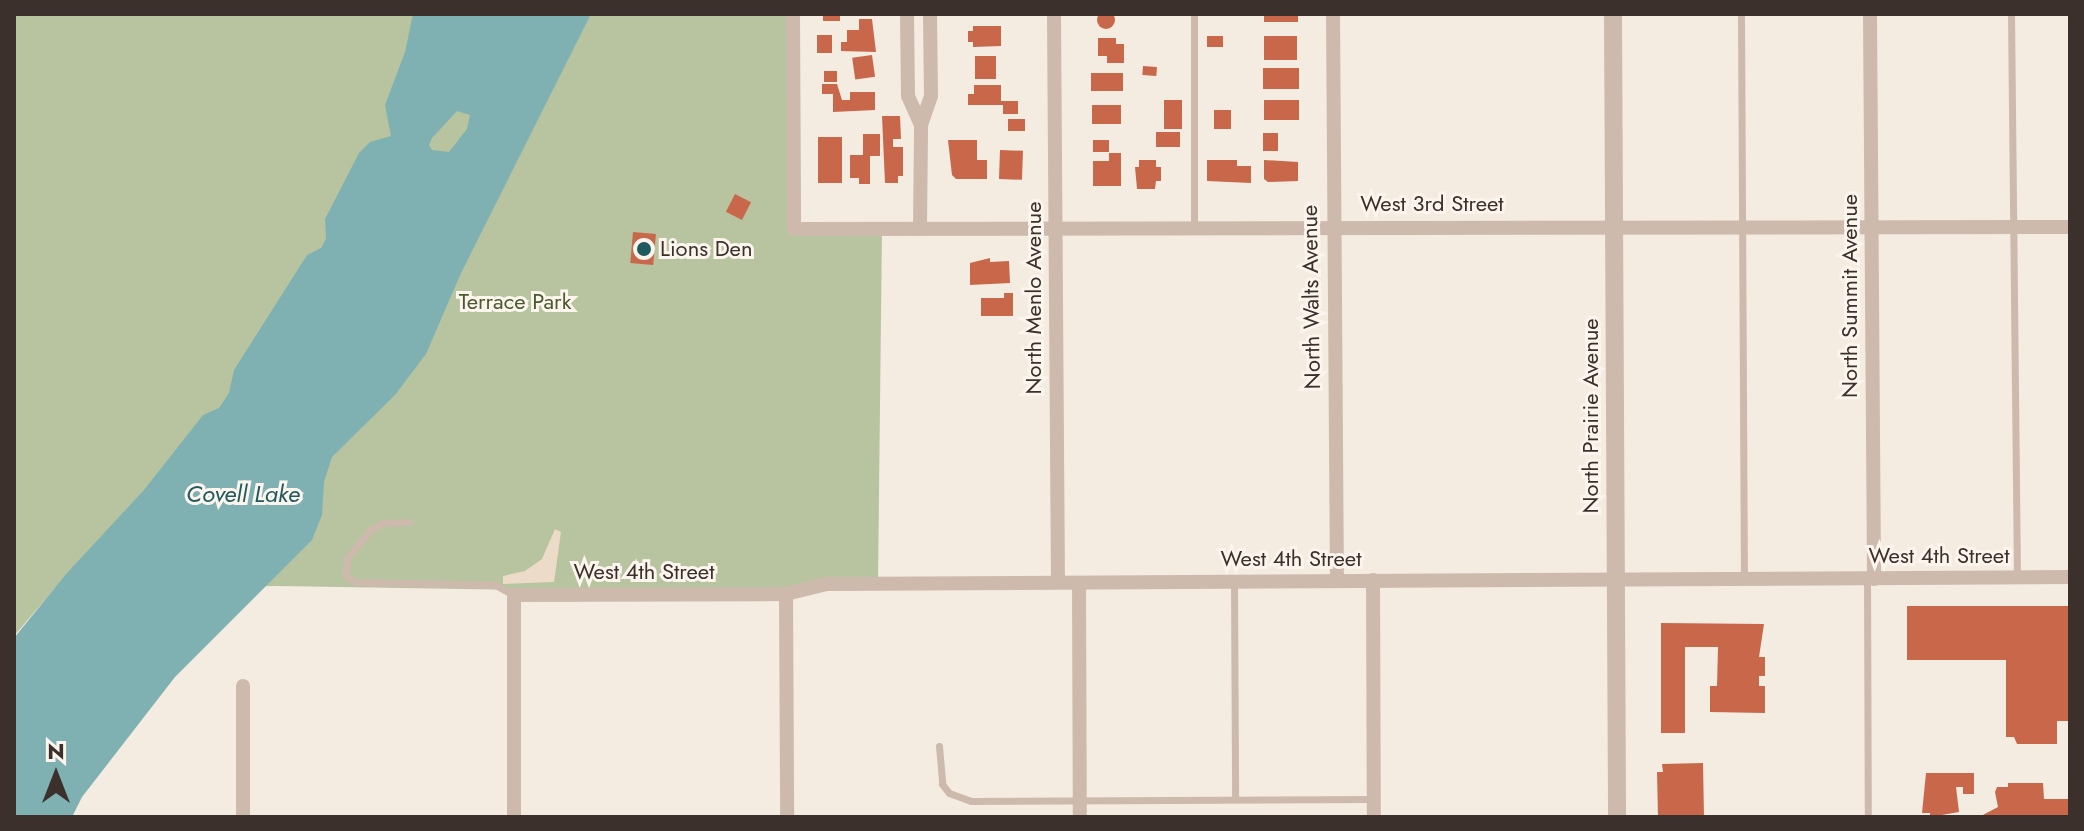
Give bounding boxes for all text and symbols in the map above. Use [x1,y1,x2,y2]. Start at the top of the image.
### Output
street label: West 3rd Street [1360,191,1504,217]
street label: North Summit Avenue [1837,194,1863,398]
street label: North Menlo Avenue [1021,202,1047,394]
street label: North Walts Avenue [1296,205,1326,389]
place label: Lions Den [660,236,752,262]
marker: Lions Den [635,240,653,258]
park label: Terrace Park [459,289,571,315]
street label: North Prairie Avenue [1578,318,1604,514]
water label: Covell Lake [186,480,300,508]
street label: West 4th Street [1869,543,2009,569]
street label: West 4th Street [1221,546,1361,572]
street label: West 4th Street [574,559,714,585]
north arrow [16,735,96,815]
text: N [47,735,65,767]

